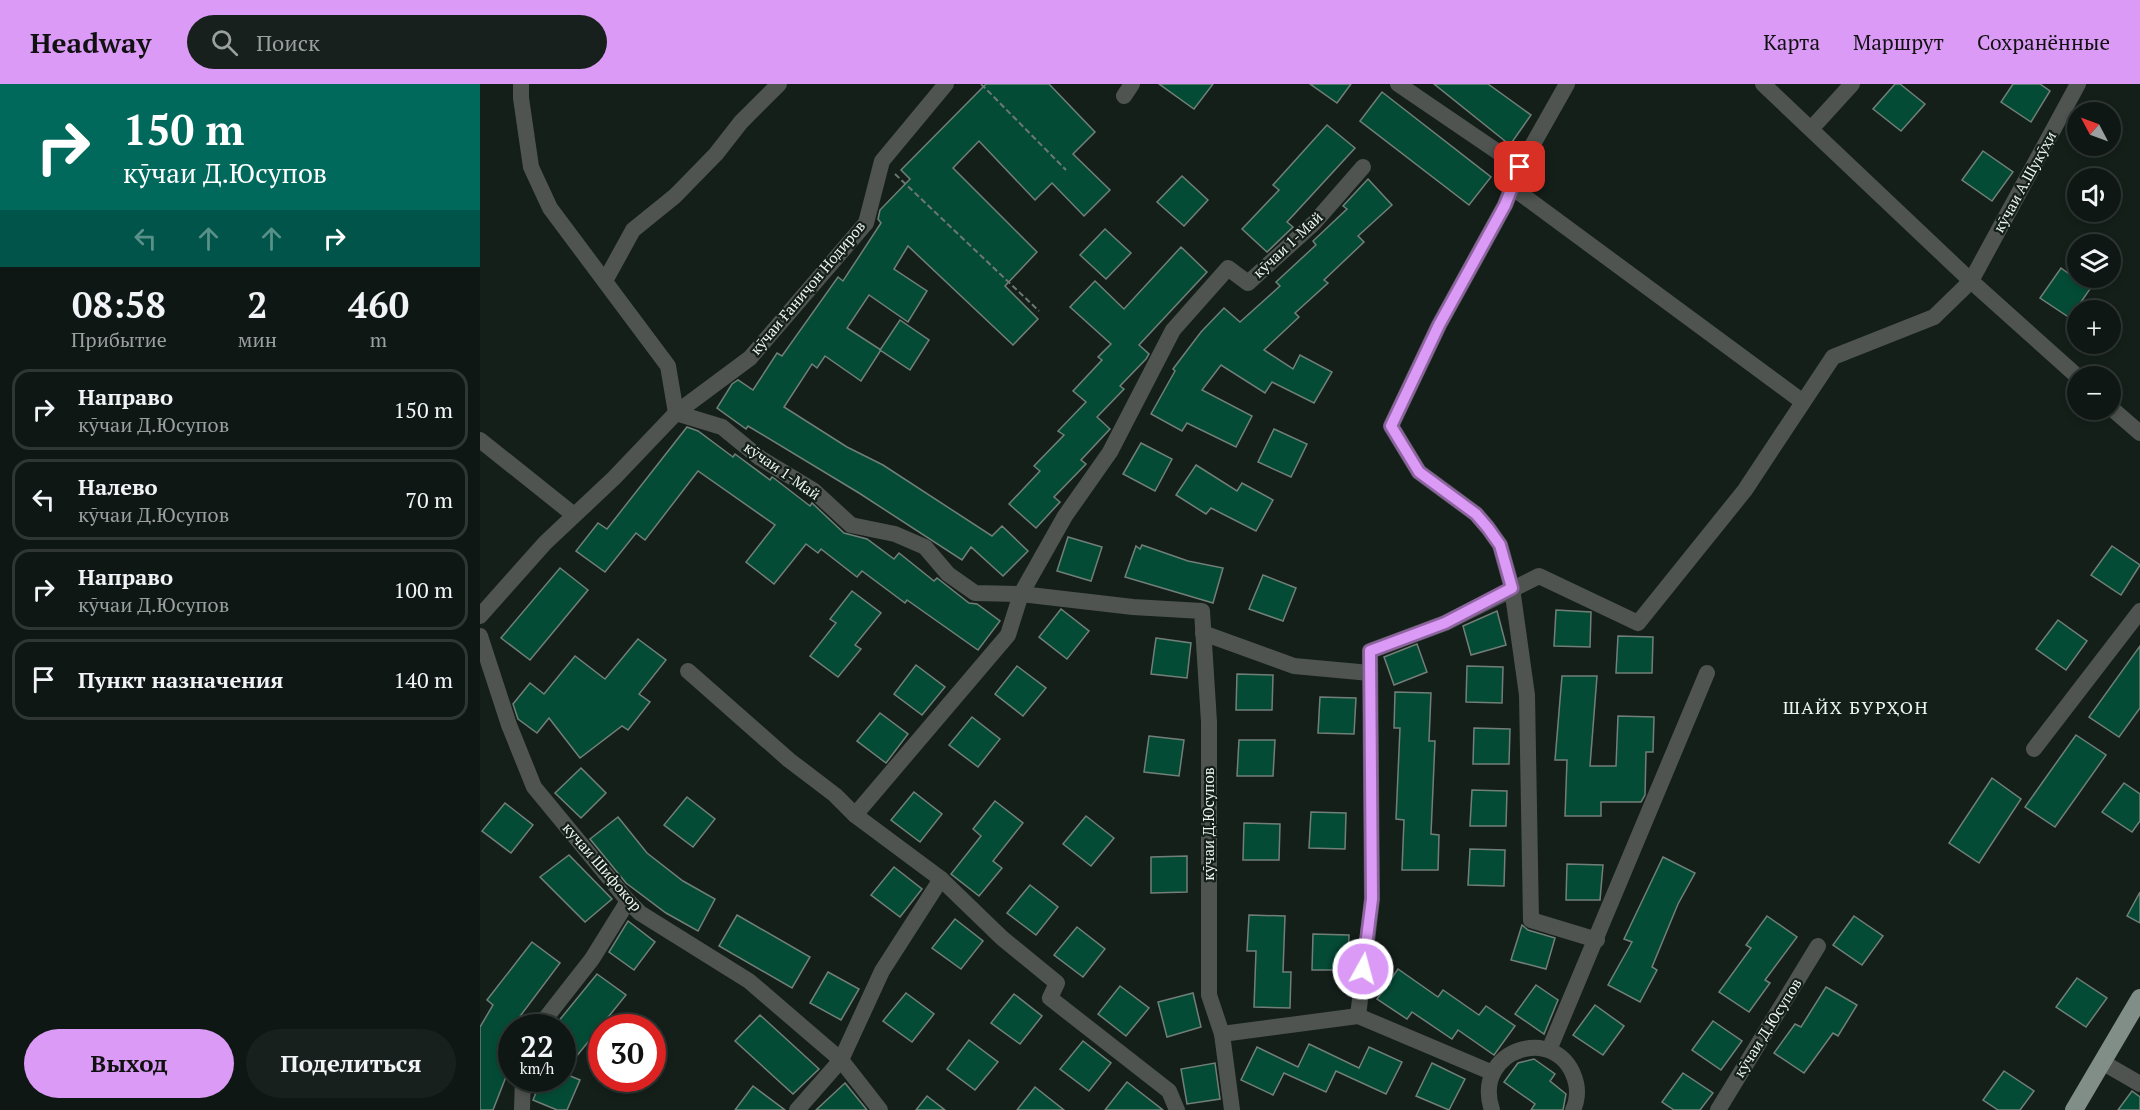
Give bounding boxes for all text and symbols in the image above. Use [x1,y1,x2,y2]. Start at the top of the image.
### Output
search box [187,15,607,69]
text: Headway [30,24,151,61]
icon: search [208,26,241,59]
text: Поиск [256,28,320,57]
text: Карта [1763,28,1820,56]
text: Маршрут [1853,28,1944,56]
text: Сохранённые [1977,28,2110,56]
text: 150 m [123,101,244,157]
north arrow [2067,102,2121,156]
map controls [2067,102,2121,420]
icon: right [24,108,102,186]
street label: кӯчаи А.Шукӯҳи [1988,127,2060,236]
pin [1494,141,1545,192]
icon: arrive [1503,150,1536,183]
text: кӯчаи Д.Юсупов [123,155,327,191]
button: sound [2067,168,2121,222]
street label: кӯчаи 1-Май [1248,207,1327,282]
street label: кӯчаи Ғаниҷон Нодиров [745,216,869,359]
icon: left [129,222,162,255]
icon: ahead [192,222,225,255]
icon: ahead [255,222,288,255]
icon: right [318,222,351,255]
button: layers [2067,234,2121,288]
text: 08:58 [72,281,166,328]
text: 2 [247,281,268,328]
text: 460 [348,281,409,328]
button: + [2067,300,2121,354]
text: Прибытие [71,326,167,353]
text: мин [238,326,277,353]
text: m [370,326,387,353]
button: − [2067,366,2121,420]
text: Направо [78,382,173,411]
icon: right [27,393,60,426]
text: 150 m [393,395,453,424]
text: кӯчаи Д.Юсупов [78,411,229,438]
street label: кӯчаи 1-Май [741,437,825,504]
text: Налево [78,472,158,501]
icon: left [27,483,60,516]
text: 70 m [405,485,453,514]
text: кӯчаи Д.Юсупов [78,501,229,528]
text: Направо [78,562,173,591]
icon: right [27,573,60,606]
text: 100 m [393,575,453,604]
text: кӯчаи Д.Юсупов [78,591,229,618]
icon: arrive [27,663,60,696]
text: Пункт назначения [78,665,283,694]
text: 140 m [393,665,453,694]
district label: ШАЙХ БУРҲОН [1783,695,1929,719]
street label: кӯчаи Д.Юсупов [1198,767,1218,881]
street label: кучаи Шифокор [559,818,647,915]
position arrow [1331,937,1395,1001]
street label: кӯчаи Д.Юсупов [1729,974,1806,1081]
speed limit sign: 30 [588,1014,666,1092]
text: 22 [520,1026,554,1066]
button: Выход [24,1029,234,1098]
button: Поделиться [246,1029,456,1098]
text: km/h [520,1058,554,1078]

